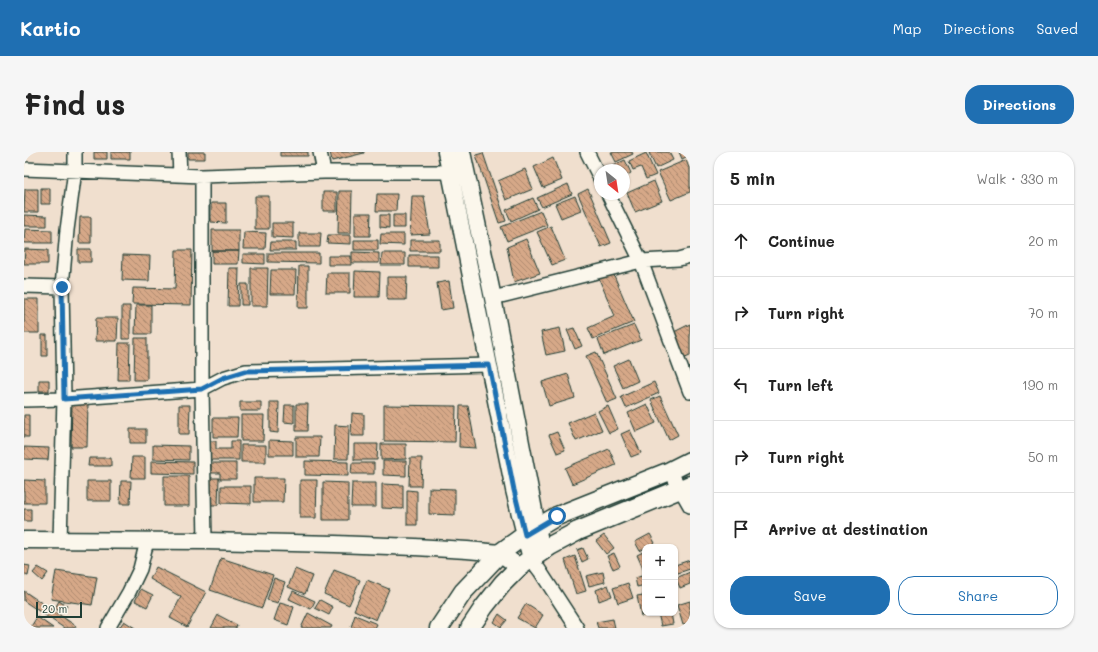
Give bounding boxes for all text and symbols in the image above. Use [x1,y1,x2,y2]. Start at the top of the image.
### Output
text: Kartio [20,16,80,41]
text: Map [893,19,921,38]
text: Directions [943,19,1014,38]
text: Saved [1036,19,1078,38]
button: Directions [965,85,1074,124]
text: Find us [24,86,125,122]
north arrow [594,164,630,200]
text: 5 min [730,167,775,189]
text: Walk · 330 m [977,170,1058,187]
icon: ahead [730,230,752,252]
text: Continue [768,231,835,251]
text: 20 m [1028,232,1058,249]
route end [53,278,71,296]
icon: right [730,302,752,324]
text: Turn right [768,303,845,323]
text: 70 m [1028,304,1058,321]
icon: left [730,374,752,396]
text: Turn left [768,375,833,395]
text: 190 m [1022,376,1058,393]
icon: right [730,446,752,468]
text: Turn right [768,447,845,467]
text: 50 m [1028,448,1058,465]
route start [548,507,566,525]
icon: arrive [730,518,752,540]
text: Arrive at destination [768,519,928,539]
map controls [642,544,678,616]
button: + [642,544,678,580]
button: Save [730,576,890,615]
button: Share [898,576,1058,615]
button: − [642,580,678,616]
scale bar [36,600,82,619]
text: 20 m [42,601,67,616]

